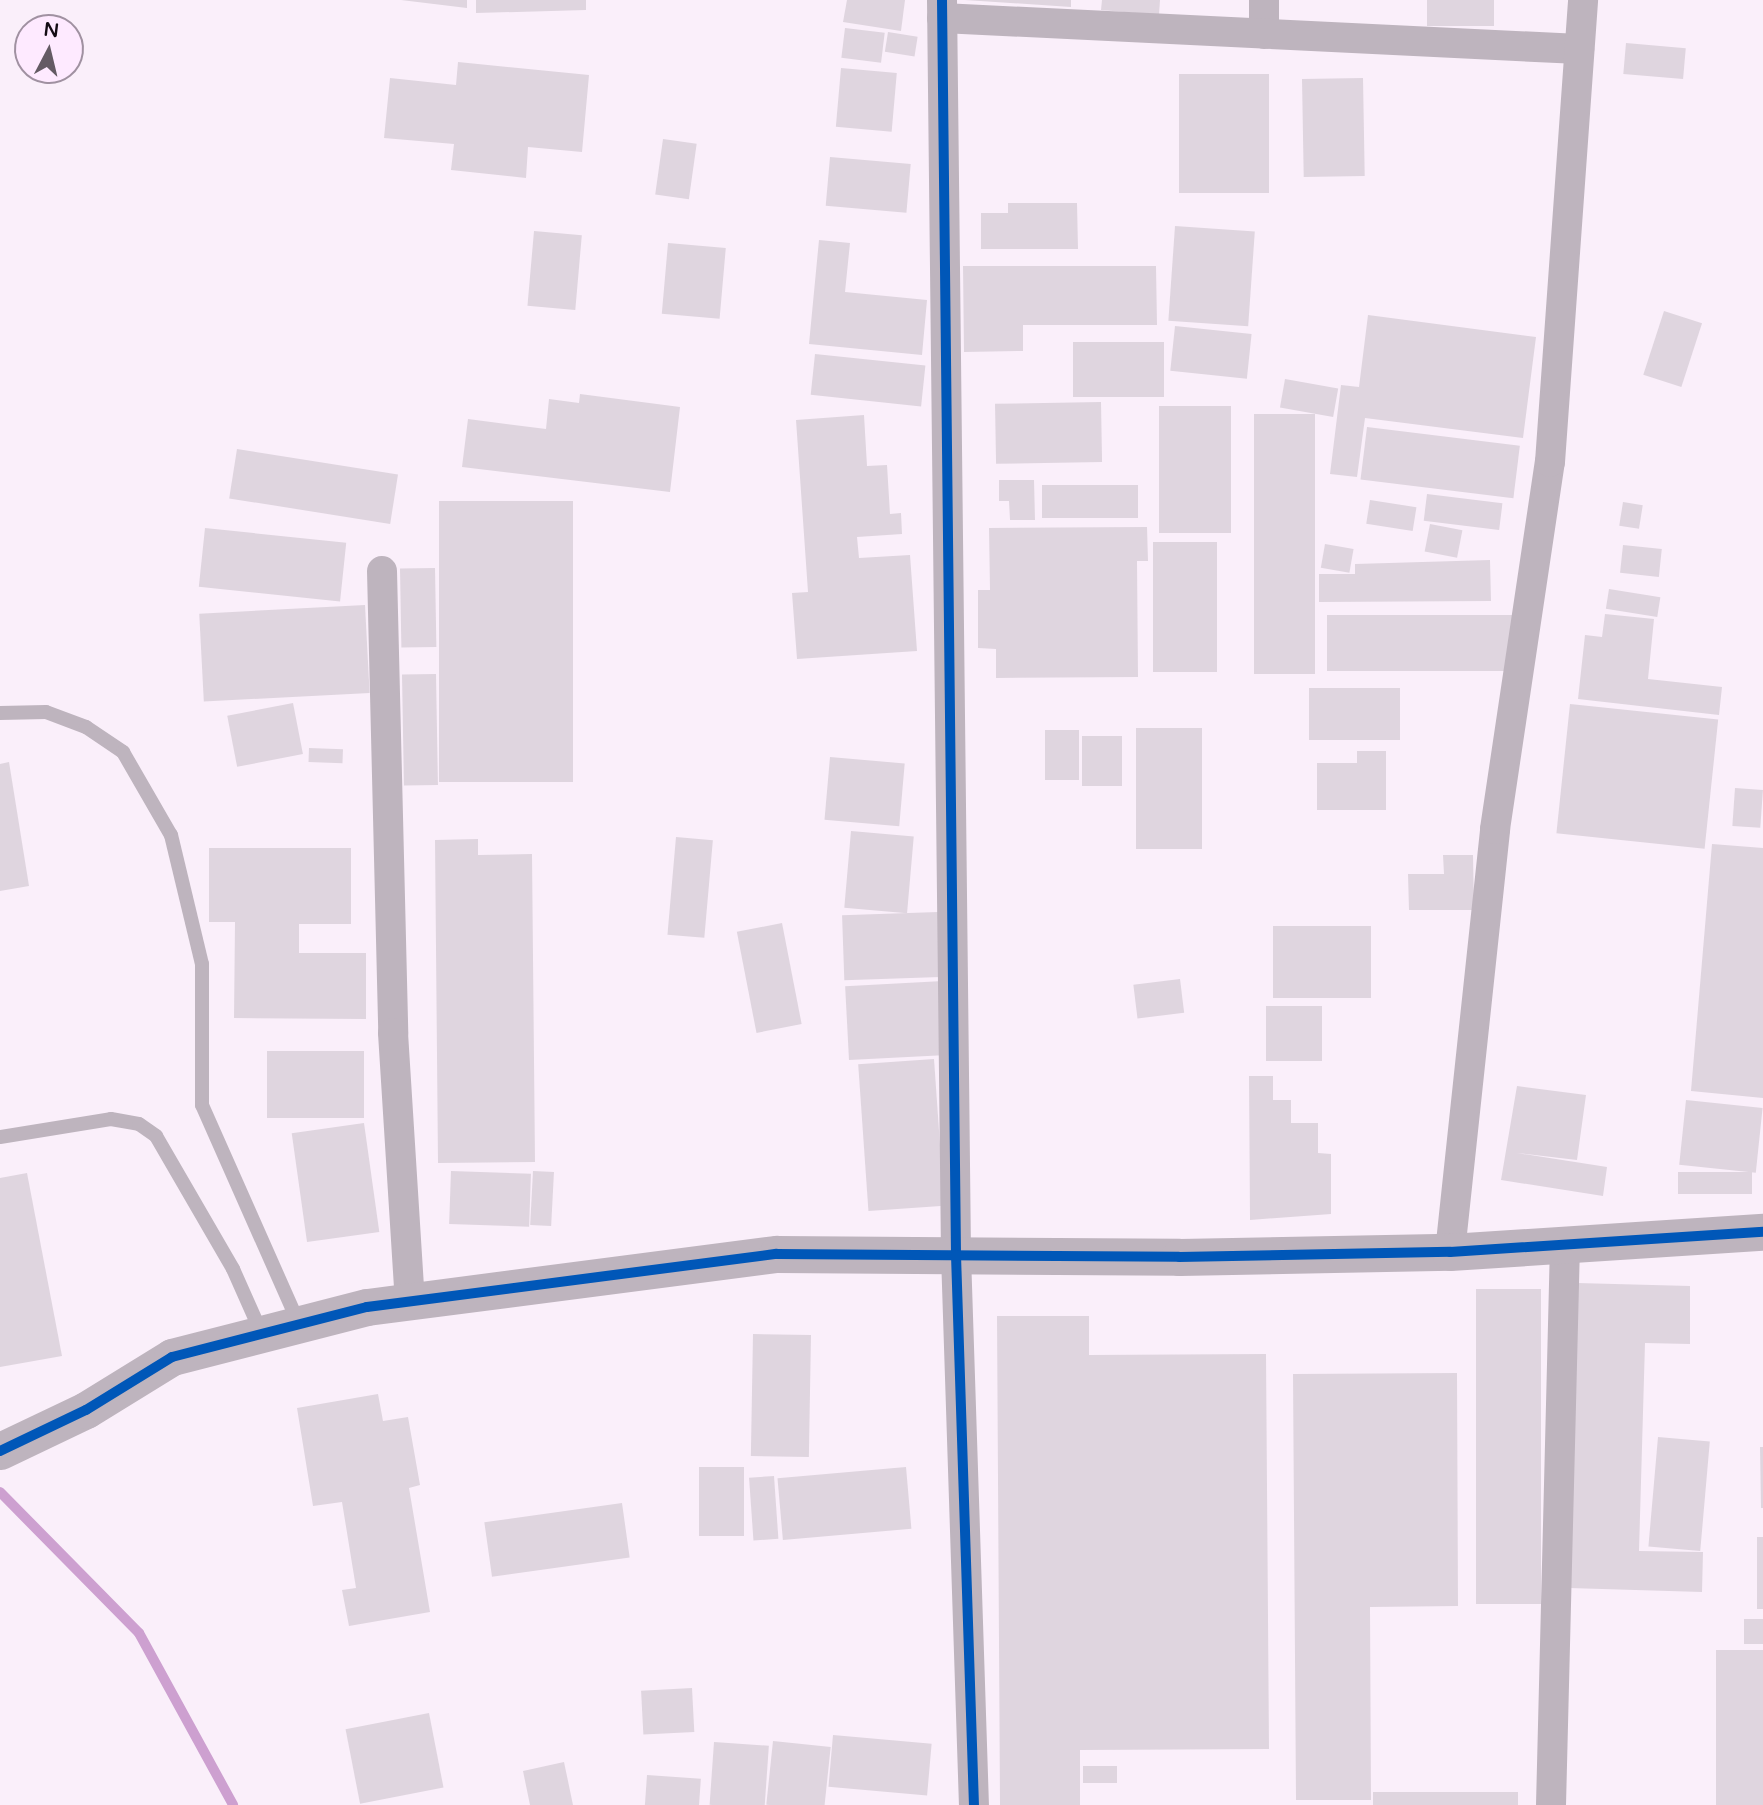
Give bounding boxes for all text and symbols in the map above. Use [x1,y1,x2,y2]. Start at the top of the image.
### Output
north arrow [14,14,84,84]
text: N [42,18,60,42]

